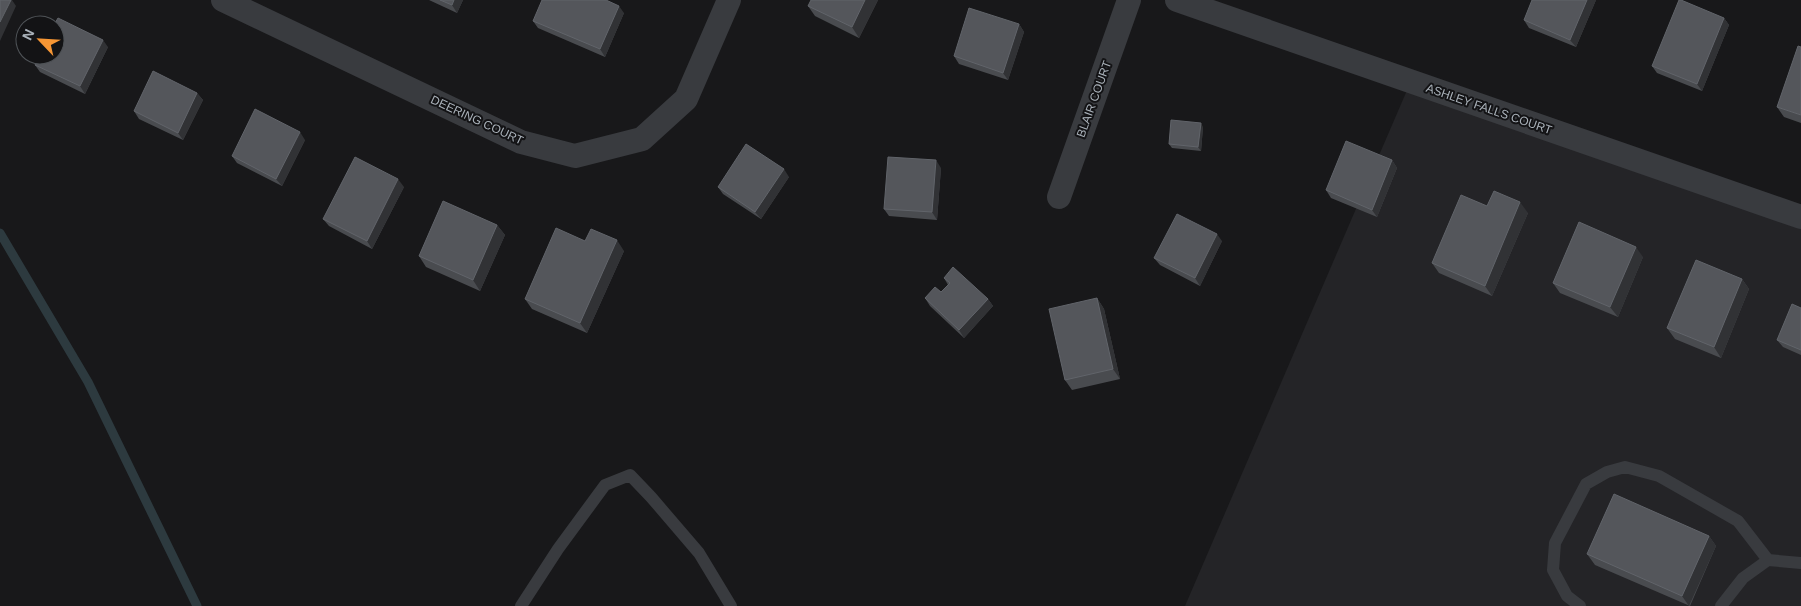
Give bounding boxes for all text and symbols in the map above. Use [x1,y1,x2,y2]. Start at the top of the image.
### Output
north arrow [15,15,65,65]
text: N [19,27,38,42]
street label: BLAIR COURT [1074,58,1115,139]
street label: ASHLEY FALLS COURT [1424,81,1554,137]
street label: DEERING COURT [429,92,526,148]

